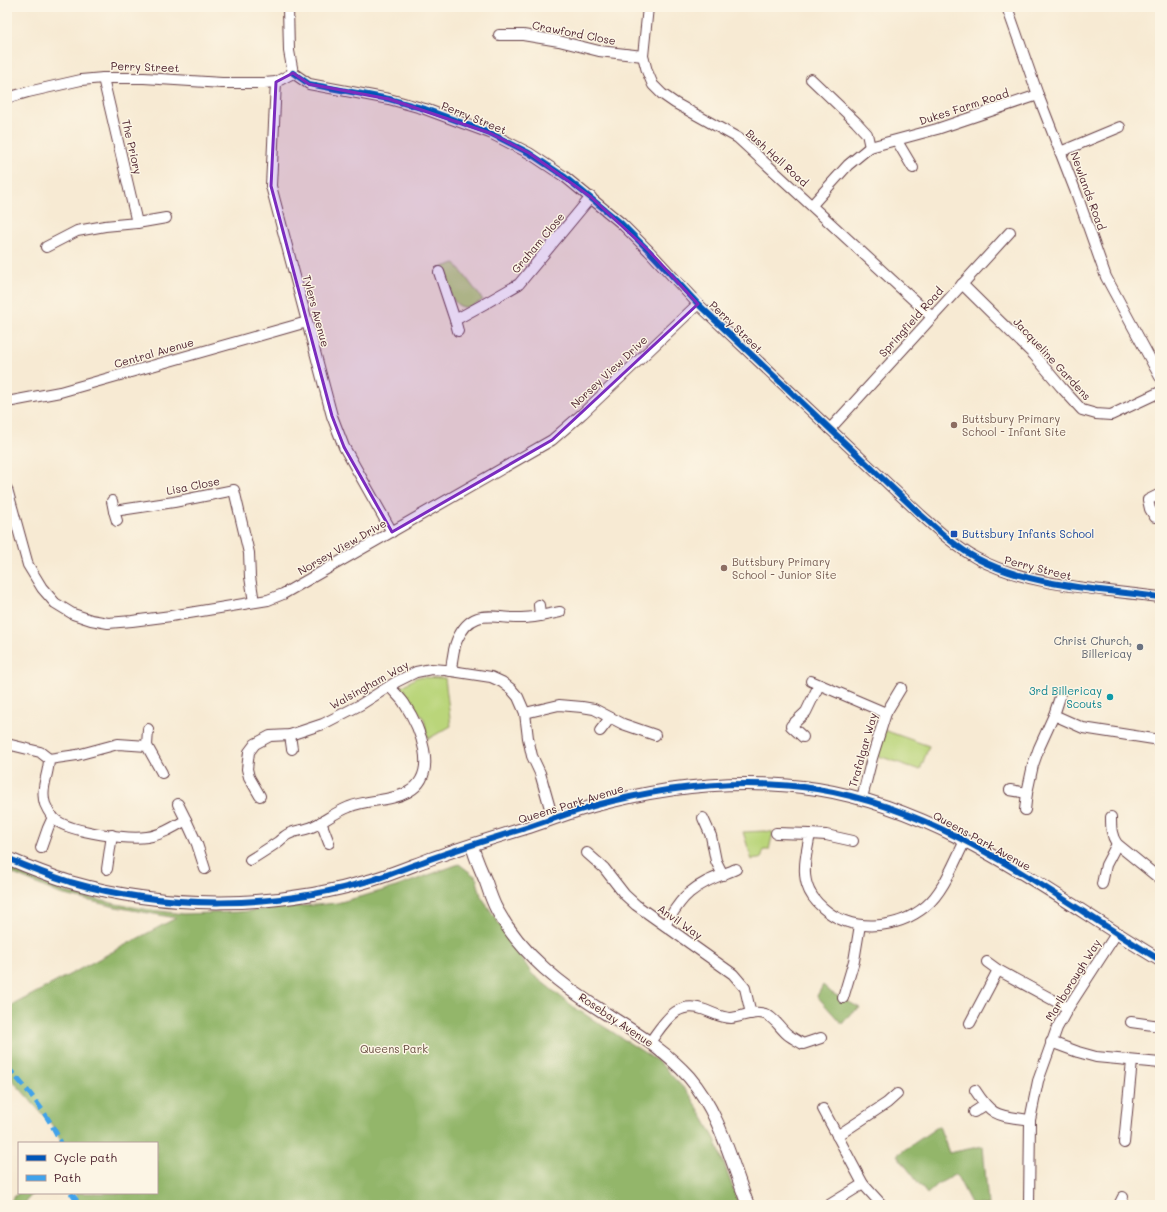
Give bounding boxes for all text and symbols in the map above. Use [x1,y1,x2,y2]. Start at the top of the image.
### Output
street label: Crawford Close [531,17,617,48]
street label: Perry Street [110,58,180,75]
street label: Dukes Farm Road [917,85,1011,128]
street label: Perry Street [439,98,509,137]
street label: The Priory [119,118,146,176]
street label: Bush Hall Road [743,126,812,190]
street label: Newlands Road [1067,150,1110,232]
street label: Graham Close [508,209,568,276]
street label: Tylers Avenue [300,273,333,349]
street label: Springfield Road [875,283,946,360]
street label: Perry Street [706,297,766,356]
street label: Jacqueline Gardens [1010,314,1095,403]
street label: Norsey View Drive [567,332,650,411]
street label: Central Avenue [112,334,196,371]
place label: Buttsbury Primary School - Infant Site [962,411,1066,439]
marker: Buttsbury Primary School - Infant Site [949,420,959,430]
street label: Lisa Close [165,473,221,498]
street label: Norsey View Drive [295,515,389,578]
place label: Buttsbury Infants School [962,526,1094,541]
marker: Buttsbury Infants School [949,529,959,539]
street label: Perry Street [1003,552,1073,583]
place label: Buttsbury Primary School - Junior Site [732,554,837,582]
marker: Buttsbury Primary School - Junior Site [719,563,729,573]
place label: Christ Church, Billericay [1054,633,1132,661]
marker: Christ Church, Billericay [1135,642,1145,652]
street label: Walsingham Way [327,657,411,712]
place label: 3rd Billericay Scouts [1029,683,1102,711]
marker: 3rd Billericay Scouts [1105,692,1115,702]
street label: Trafalgar Way [845,711,880,789]
street label: Queens Park Avenue [516,780,626,827]
street label: Queens Park Avenue [931,807,1034,874]
street label: Anvil Way [655,901,706,943]
street label: Marlborough Way [1041,936,1104,1024]
street label: Rosebay Avenue [576,989,657,1050]
park label: Queens Park [360,1041,428,1056]
legend [18,1142,158,1194]
text: Cycle path [54,1149,117,1165]
text: Path [54,1169,81,1185]

